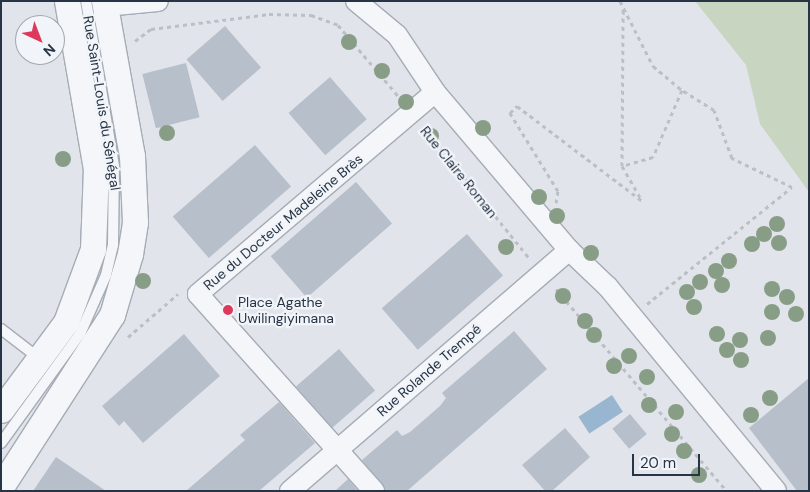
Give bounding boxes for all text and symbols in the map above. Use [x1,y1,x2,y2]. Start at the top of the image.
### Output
street label: Rue Saint-Louis du Sénégal [80,14,124,192]
north arrow [15,15,65,65]
text: N [40,40,59,60]
street label: Rue Claire Roman [417,123,501,221]
street label: Rue du Docteur Madeleine Brès [200,150,366,294]
place label: Place Agathe Uwilingiyimana [238,294,334,326]
marker: Place Agathe Uwilingiyimana [222,304,234,316]
street label: Rue Rolande Trempé [373,320,485,420]
scale bar [635,444,702,476]
text: 20 m [640,453,676,473]

